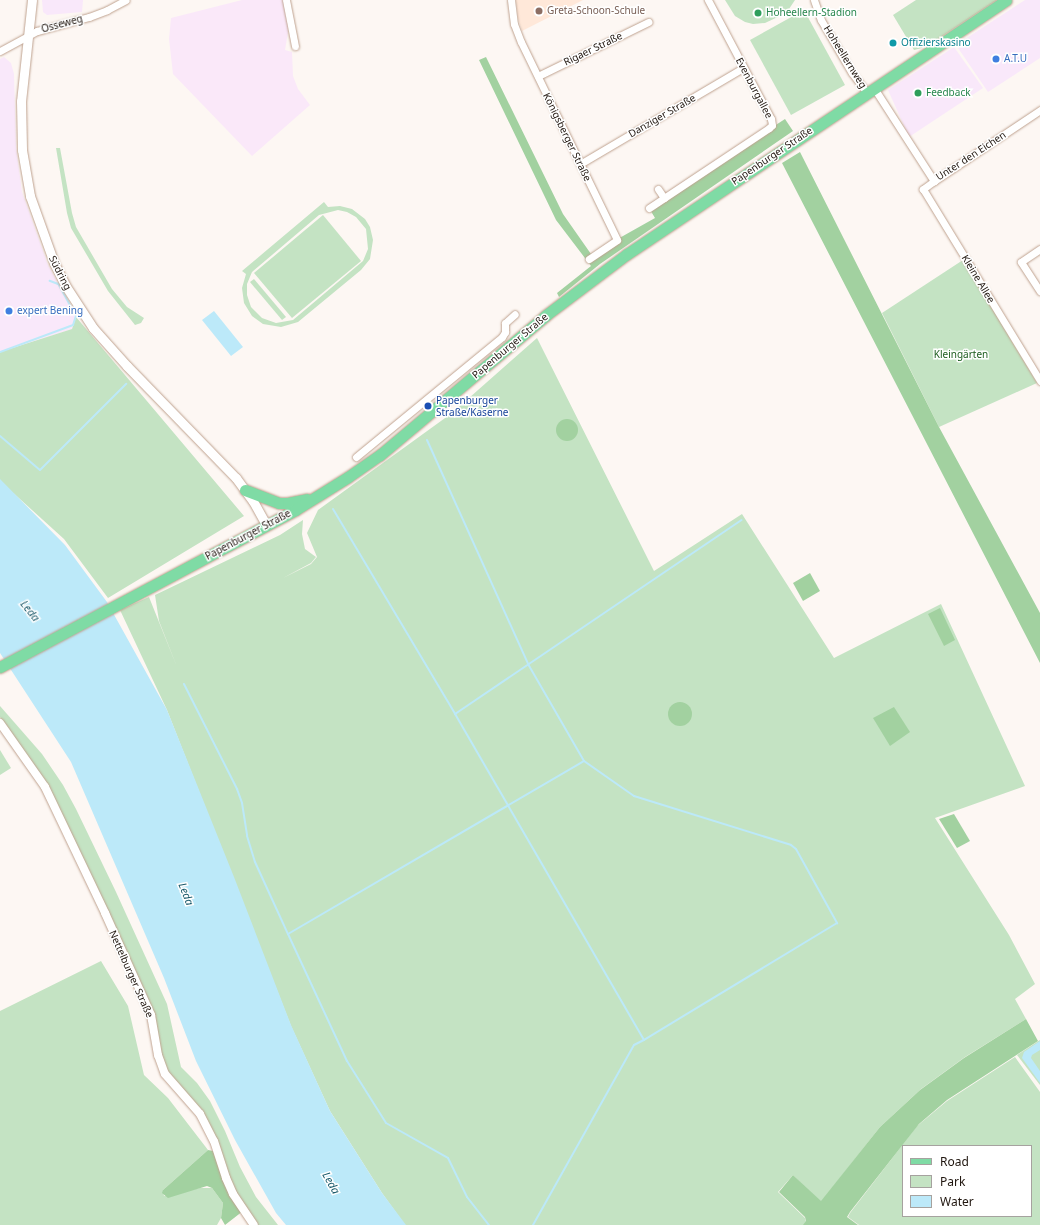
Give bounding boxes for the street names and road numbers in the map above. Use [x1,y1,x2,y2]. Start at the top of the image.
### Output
street label: Osseweg [40,13,84,35]
street label: Hoheellernweg [821,23,869,91]
street label: Rigaer Straße [562,30,624,68]
street label: Evenburgallee [733,56,775,120]
street label: Königsberger Straße [540,91,594,183]
street label: Danziger Straße [626,92,698,140]
street label: Papenburger Straße [729,124,815,188]
street label: Unter den Eichen [934,129,1008,183]
street label: Kleine Allee [959,253,997,305]
street label: Südring [46,254,74,292]
street label: Papenburger Straße [470,311,550,381]
street label: Papenburger Straße [203,507,293,563]
street label: Nettelburger Straße [106,929,156,1019]

